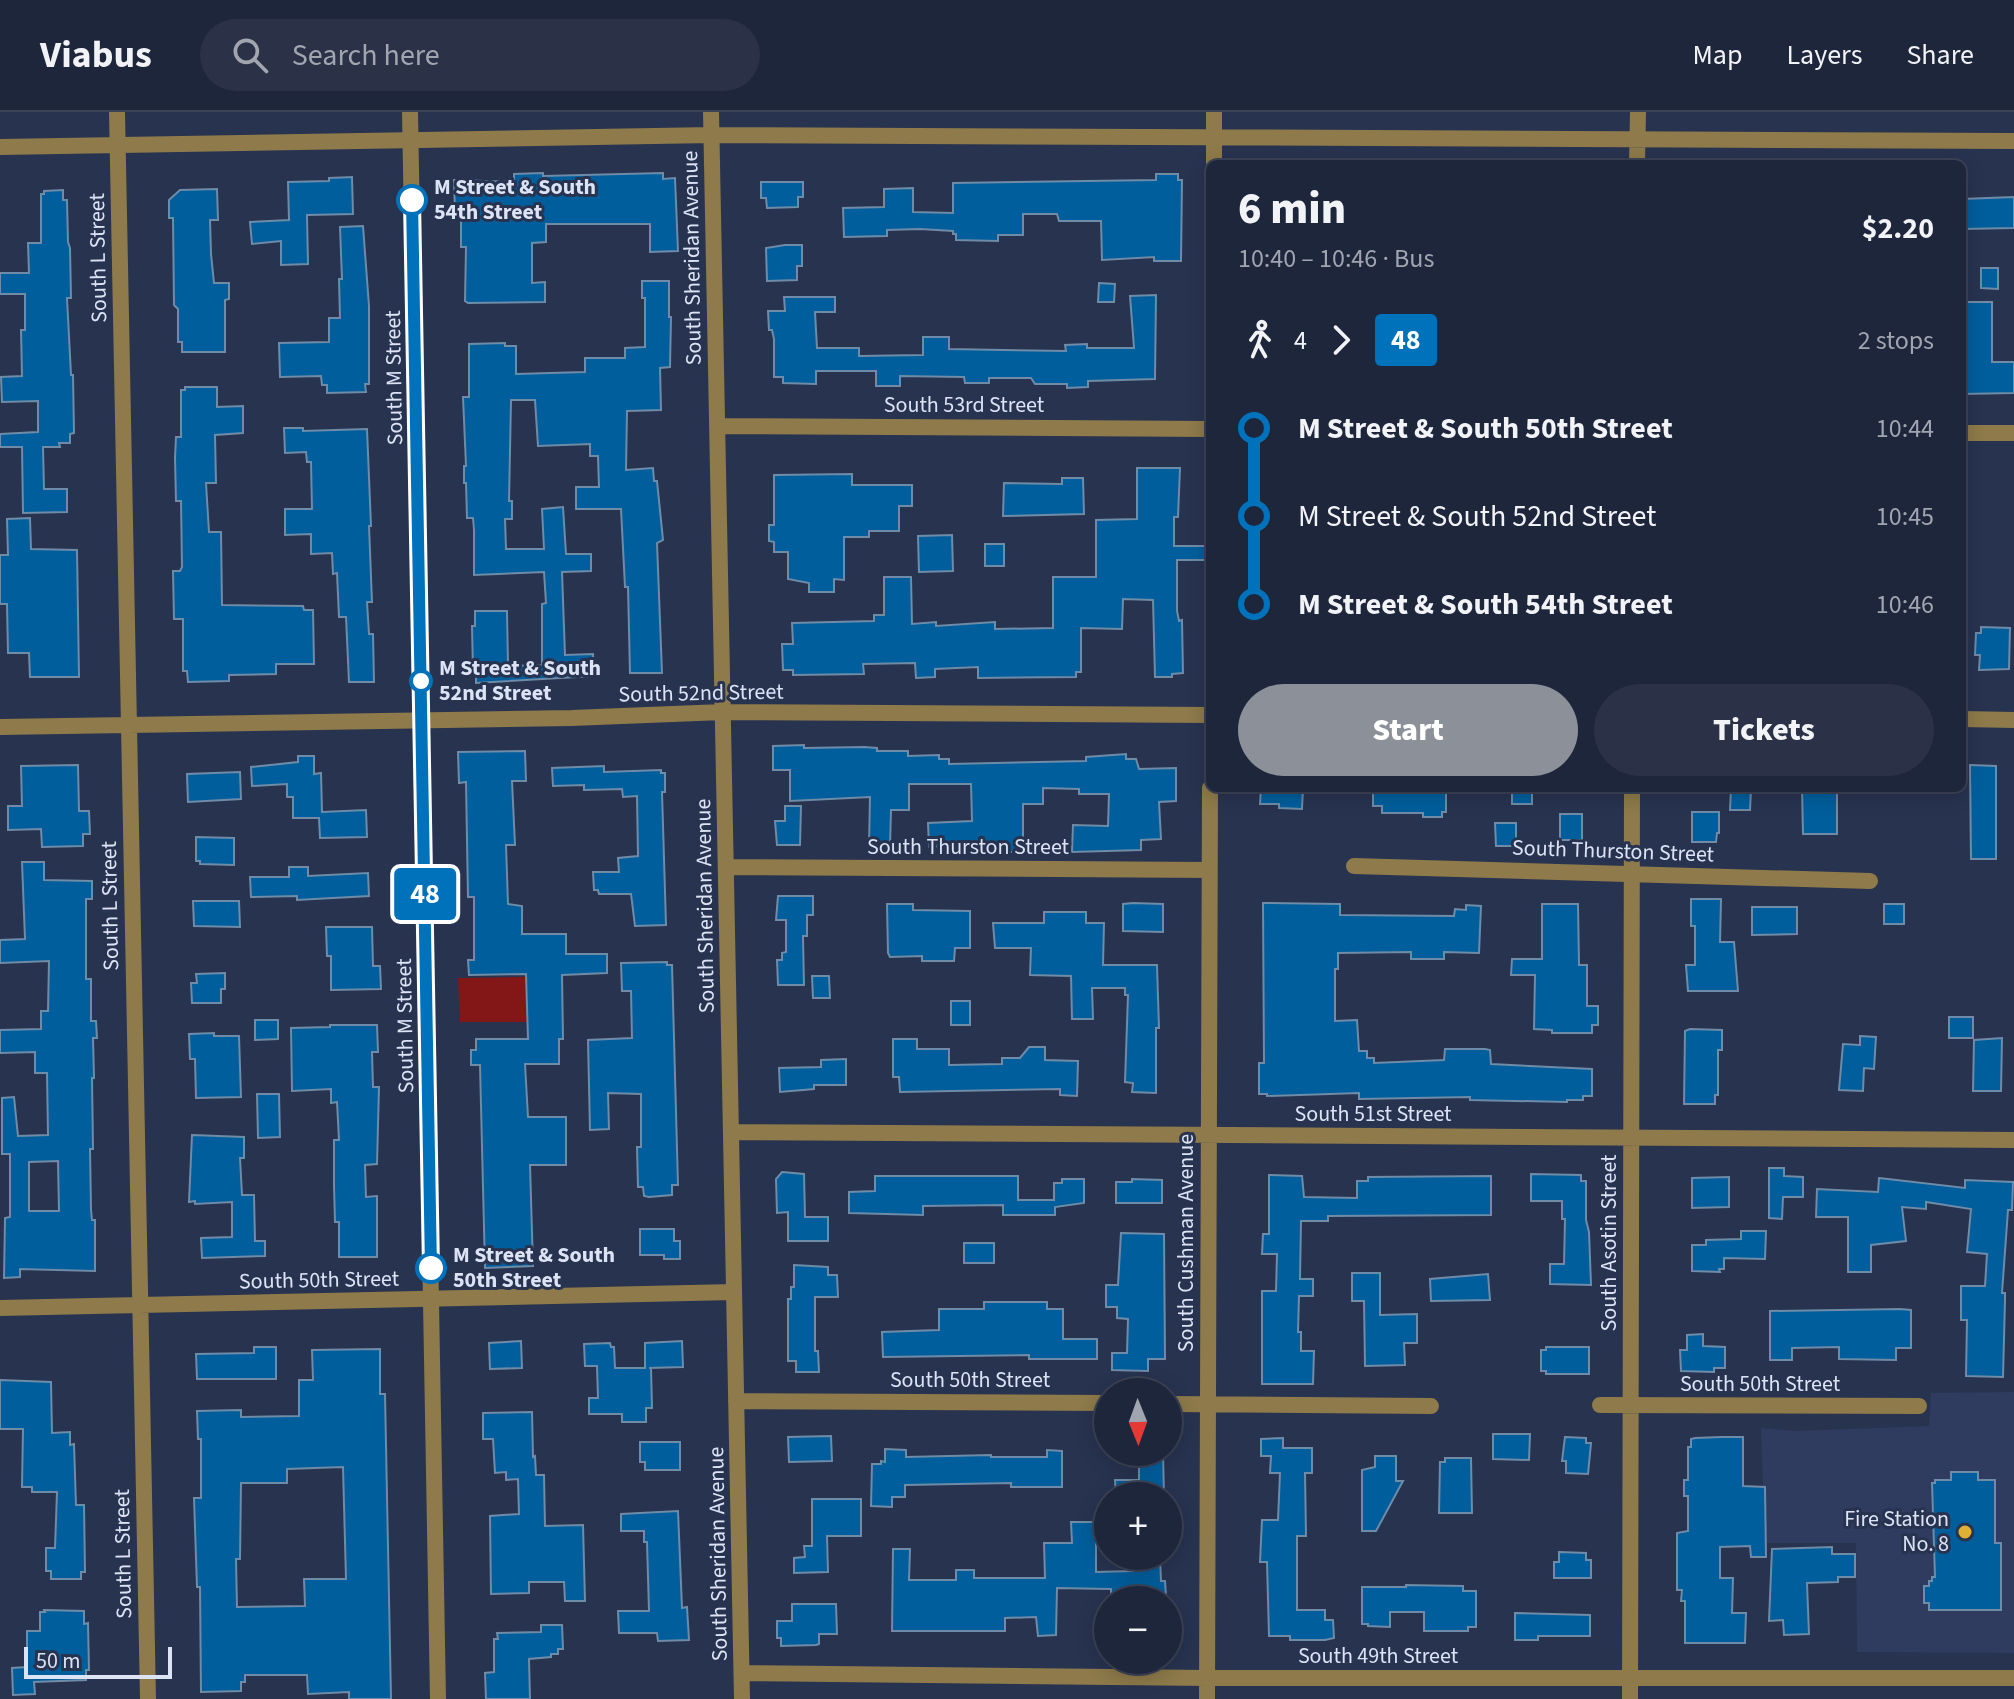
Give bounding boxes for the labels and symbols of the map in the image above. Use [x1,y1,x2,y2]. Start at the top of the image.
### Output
street label: South Sheridan Avenue [674,150,710,366]
place label: M Street & South 54th Street [434,171,596,228]
marker: M Street & South 54th Street [397,185,427,215]
street label: South L Street [81,192,115,323]
street label: South M Street [377,310,411,446]
street label: South 53rd Street [884,389,1045,421]
place label: M Street & South 52nd Street [439,652,601,709]
marker: M Street & South 52nd Street [410,670,432,692]
street label: South 52nd Street [618,676,784,710]
street label: South Sheridan Avenue [687,798,723,1014]
street label: South Thurston Street [867,831,1070,863]
street label: South Thurston Street [1511,831,1715,871]
street label: South L Street [93,840,127,971]
line badge: 48 [389,868,461,920]
street label: South M Street [388,958,422,1094]
street label: South 51st Street [1294,1098,1452,1130]
street label: South Cushman Avenue [1170,1134,1202,1352]
street label: South Asotin Street [1593,1154,1625,1332]
place label: M Street & South 50th Street [453,1239,615,1296]
marker: M Street & South 50th Street [416,1253,446,1283]
street label: South 50th Street [239,1263,400,1297]
street label: South 50th Street [890,1364,1051,1396]
street label: South 50th Street [1680,1368,1841,1400]
north arrow [1094,1378,1182,1466]
street label: South Sheridan Avenue [700,1446,736,1662]
street label: South L Street [106,1488,140,1619]
place label: Fire Station No. 8 [1844,1503,1949,1560]
marker: Fire Station No. 8 [1956,1523,1974,1541]
street label: South 49th Street [1298,1640,1459,1672]
scale bar [24,1643,172,1679]

